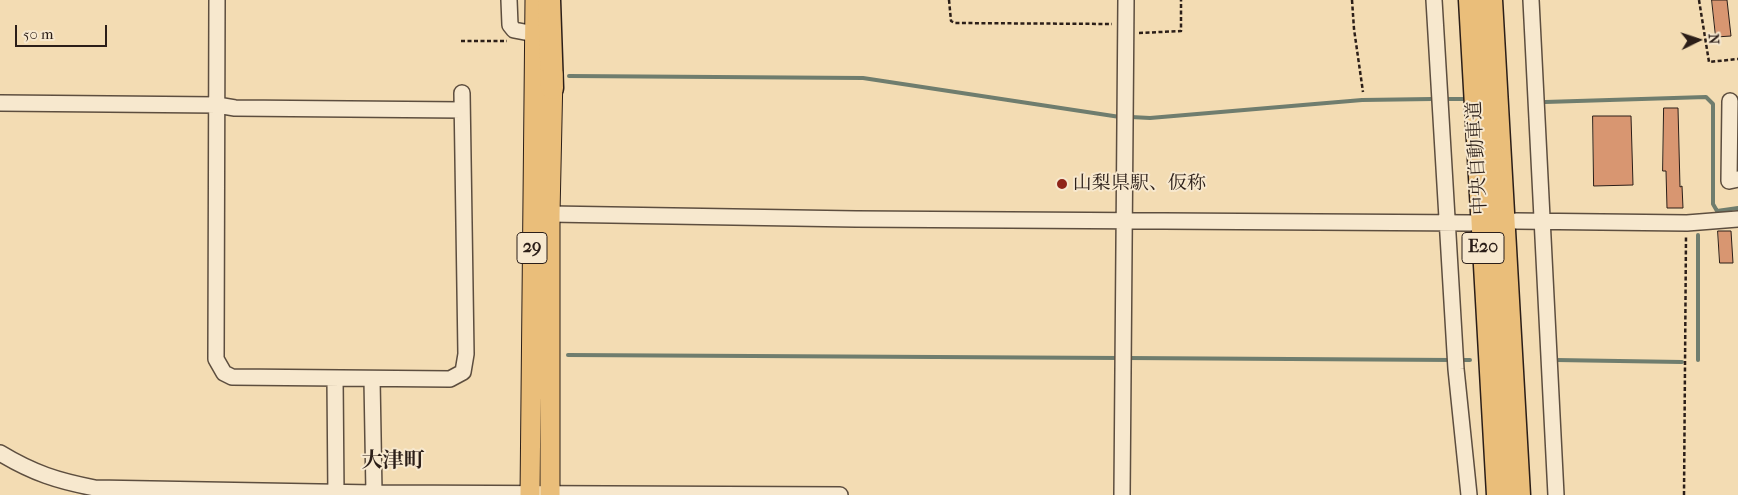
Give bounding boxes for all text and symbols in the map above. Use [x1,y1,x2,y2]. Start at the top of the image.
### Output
scale bar [18,15,110,47]
north arrow [1673,15,1723,65]
text: 50 m [23,25,53,43]
text: N [1705,33,1722,45]
street label: 中央自動車道 [1464,100,1492,216]
place label: 山梨県駅、仮称 [1073,173,1206,195]
marker: 山梨県駅、仮称 [1055,177,1069,191]
road number: 29 [517,232,547,264]
road number: E20 [1462,232,1504,264]
district label: 大津町 [362,449,424,475]

